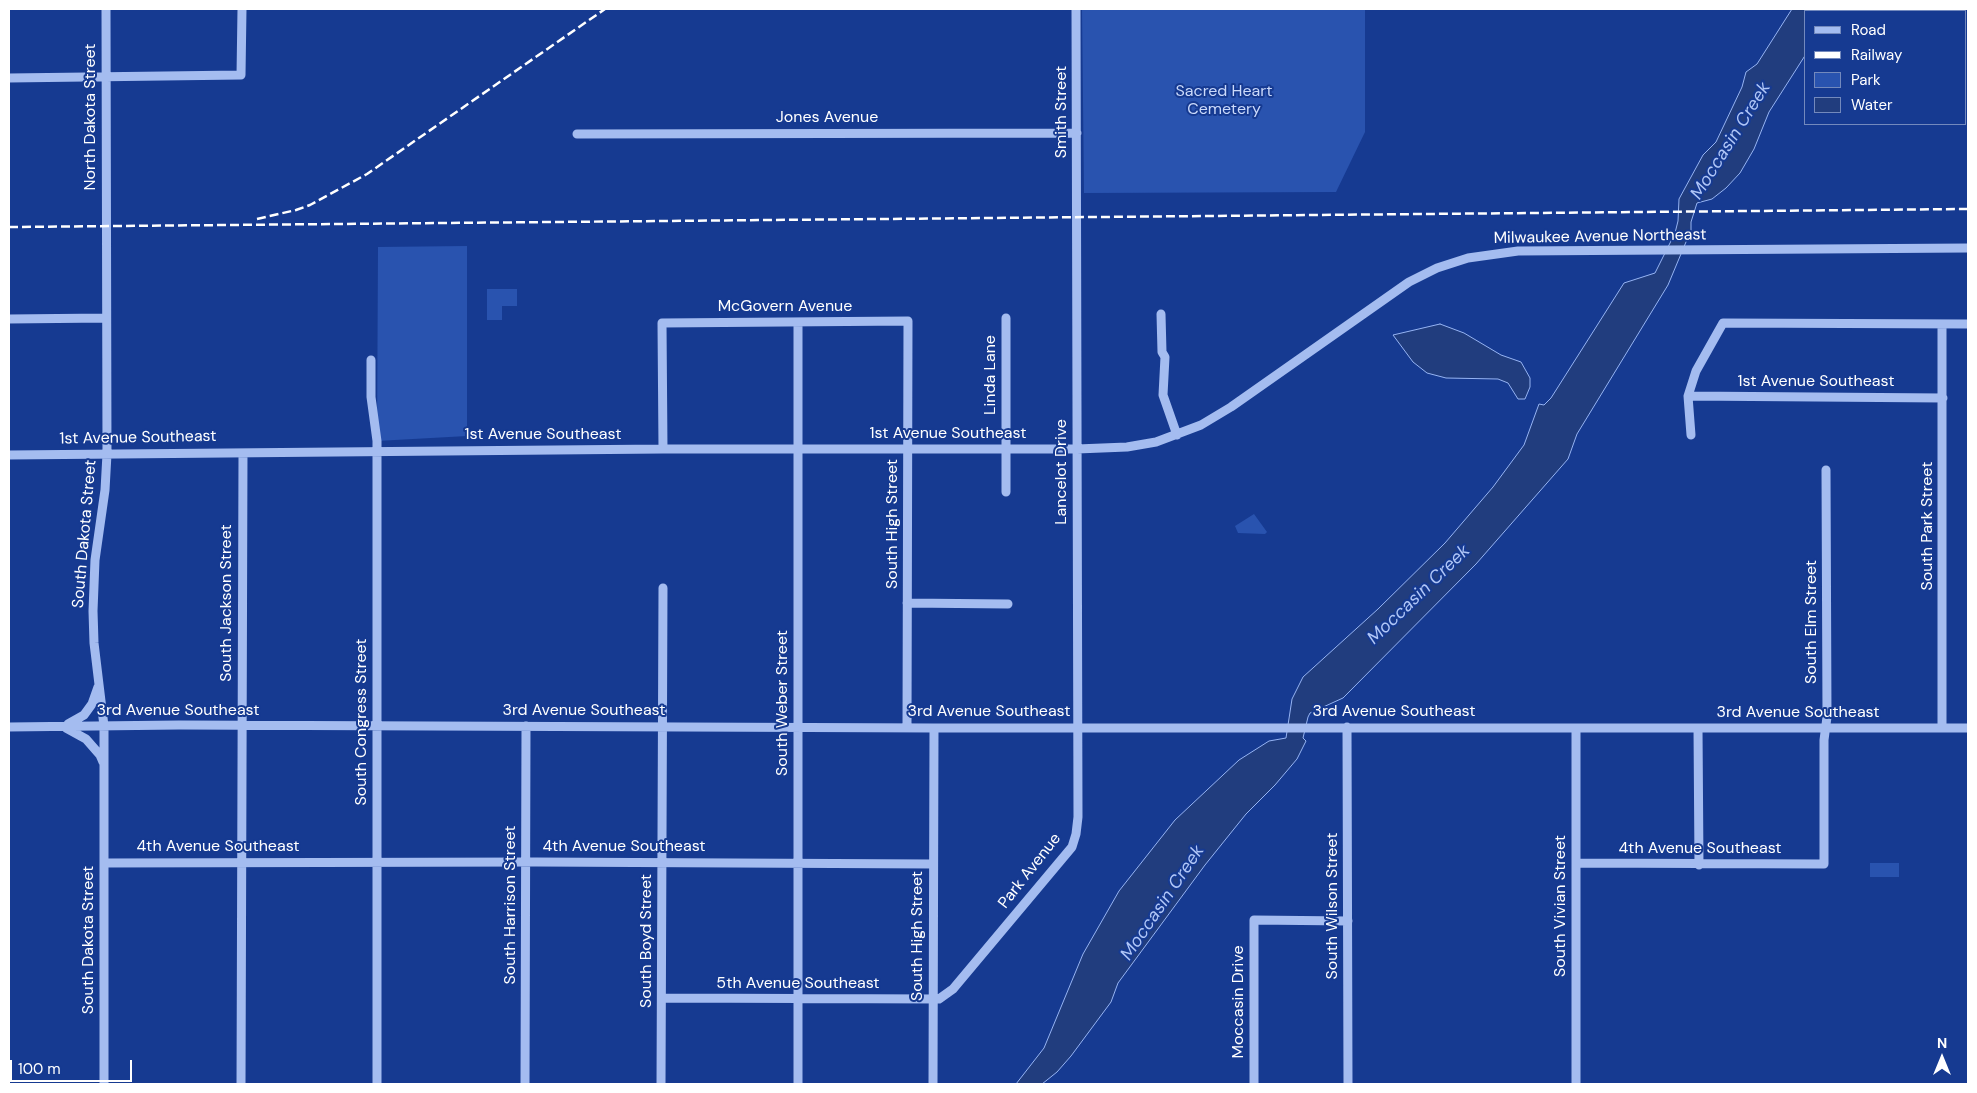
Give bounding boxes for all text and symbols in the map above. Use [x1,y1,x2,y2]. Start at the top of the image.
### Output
legend [1804,10,1967,125]
text: Road [1851,20,1886,40]
street label: North Dakota Street [81,43,101,191]
text: Railway [1851,45,1902,65]
street label: Smith Street [1052,66,1072,158]
text: Park [1851,70,1881,90]
water label: Moccasin Creek [1686,78,1776,204]
park label: Sacred Heart Cemetery [1175,82,1273,120]
text: Water [1851,95,1892,115]
street label: Jones Avenue [776,108,878,128]
street label: Milwaukee Avenue Northeast [1493,226,1707,248]
street label: McGovern Avenue [718,297,852,317]
street label: Linda Lane [981,335,1001,415]
street label: 1st Avenue Southeast [1738,372,1894,392]
street label: Lancelot Drive [1052,419,1072,525]
street label: 1st Avenue Southeast [870,424,1026,444]
street label: 1st Avenue Southeast [465,425,621,445]
street label: 1st Avenue Southeast [59,427,217,449]
street label: South Dakota Street [69,459,101,609]
street label: South High Street [883,459,903,589]
street label: South Park Street [1918,462,1938,590]
street label: South Jackson Street [217,524,237,682]
water label: Moccasin Creek [1363,541,1475,649]
street label: South Elm Street [1802,560,1822,684]
street label: South Weber Street [773,630,793,776]
street label: South Congress Street [352,638,372,806]
street label: 3rd Avenue Southeast [96,701,260,721]
street label: 3rd Avenue Southeast [502,701,666,721]
street label: 3rd Avenue Southeast [907,702,1071,722]
street label: 3rd Avenue Southeast [1312,702,1476,722]
street label: 3rd Avenue Southeast [1716,703,1880,723]
street label: South Harrison Street [501,825,521,985]
street label: Park Avenue [995,830,1065,912]
street label: South Wilson Street [1323,833,1343,979]
street label: South Vivian Street [1551,835,1571,977]
street label: 4th Avenue Southeast [136,837,300,857]
street label: 4th Avenue Southeast [542,837,706,857]
street label: 4th Avenue Southeast [1618,839,1782,859]
water label: Moccasin Creek [1116,841,1210,965]
street label: South Dakota Street [79,866,99,1014]
street label: South High Street [908,871,928,1001]
street label: South Boyd Street [637,874,657,1008]
street label: Moccasin Drive [1229,945,1249,1059]
street label: 5th Avenue Southeast [716,974,880,994]
north arrow [1917,1033,1967,1083]
text: N [1937,1034,1947,1052]
scale bar [12,1050,135,1082]
text: 100 m [18,1059,61,1079]

